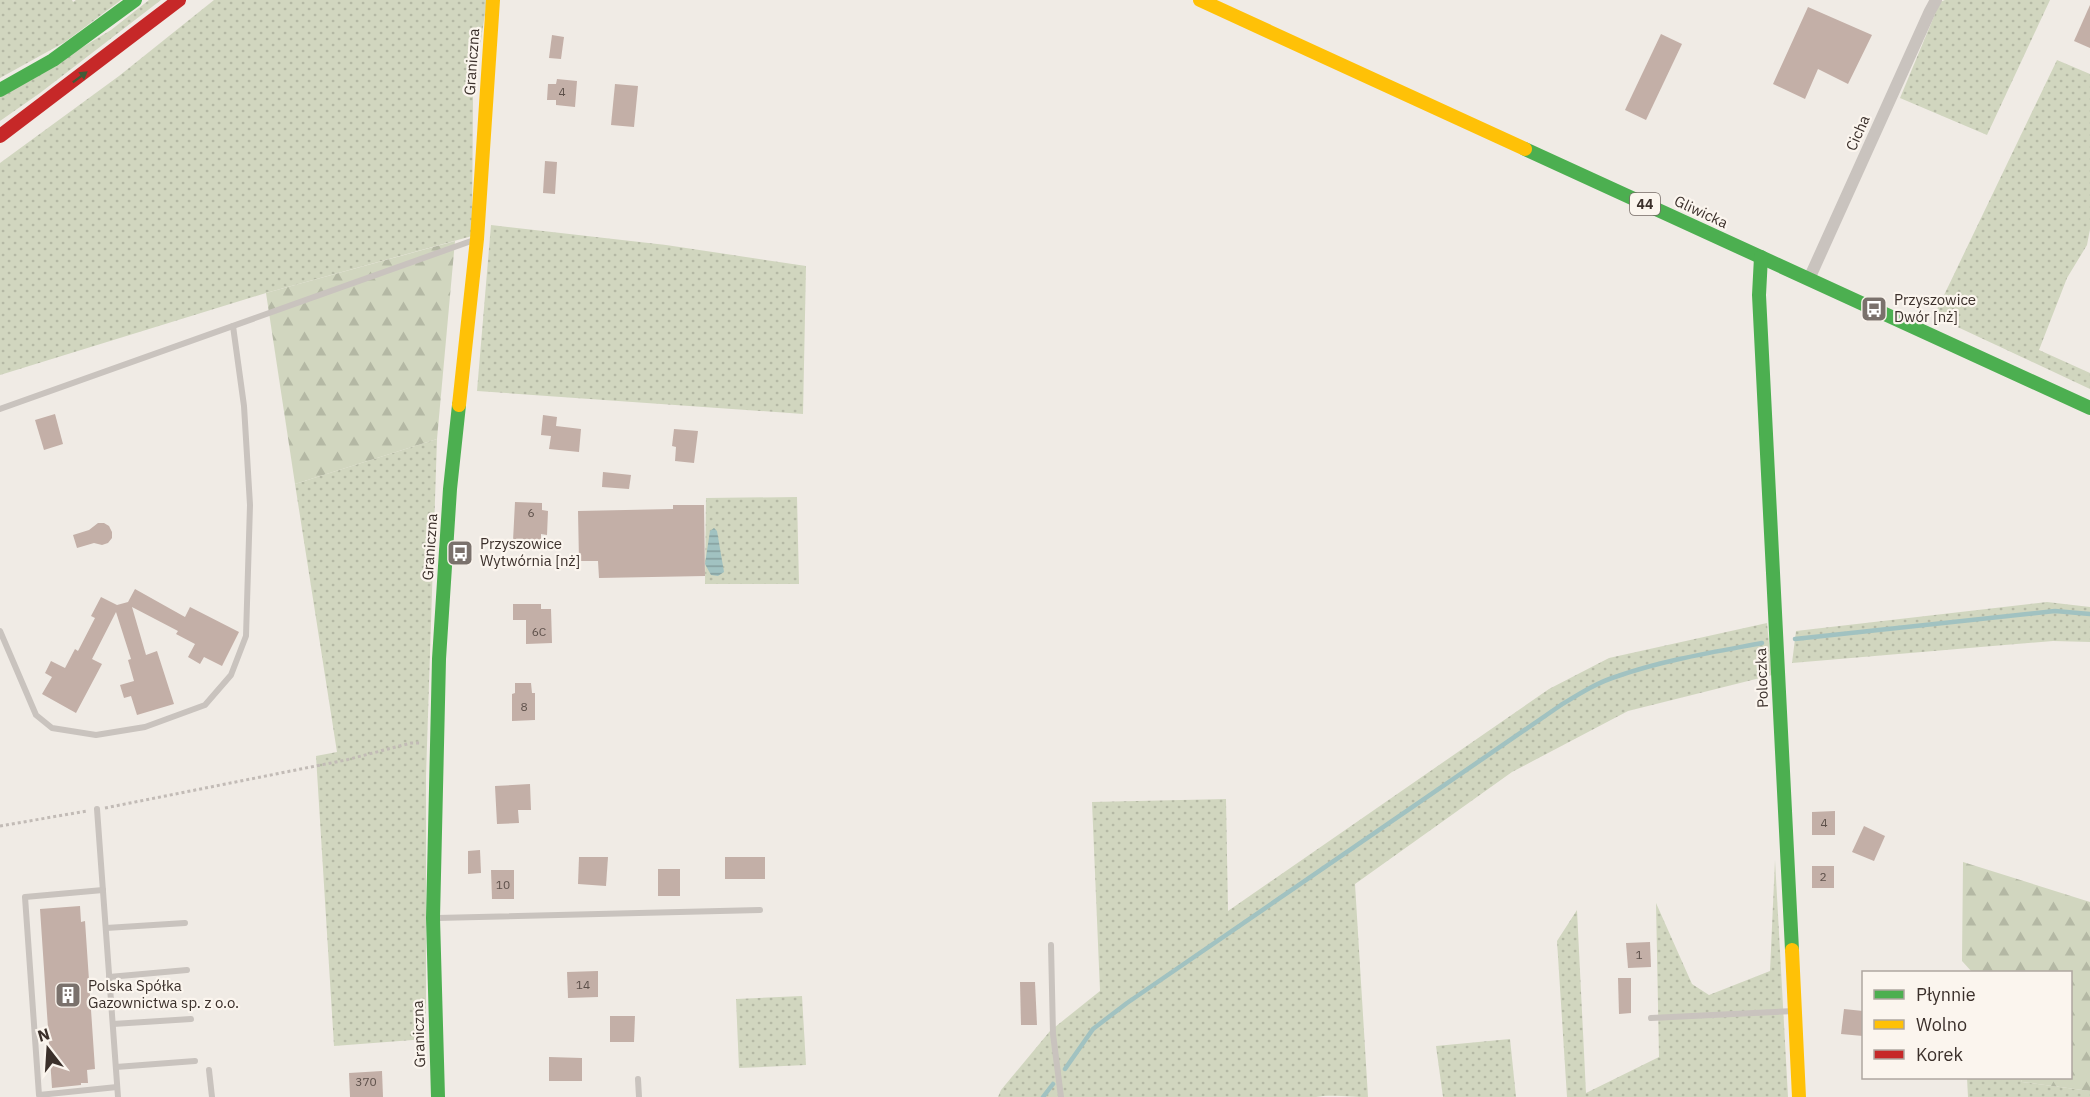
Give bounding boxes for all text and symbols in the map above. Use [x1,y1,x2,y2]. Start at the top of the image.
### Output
street label: Graniczna [460,28,483,96]
one-way arrow [73,72,88,84]
house number: 4 [558,84,566,99]
street label: Cicha [1841,112,1874,154]
street label: Gliwicka [1671,191,1731,232]
road number: 44 [1630,193,1660,215]
place label: Przyszowice Dwór [nż] [1894,290,1976,326]
bus stop icon: Przyszowice Dwór [nż] [1859,294,1889,324]
house number: 6 [527,505,535,520]
street label: Graniczna [418,513,441,581]
place label: Przyszowice Wytwórnia [nż] [480,534,580,570]
bus stop icon: Przyszowice Wytwórnia [nż] [445,538,475,568]
house number: 6C [532,624,547,639]
street label: Poloczka [1751,648,1772,708]
house number: 8 [520,699,528,714]
house number: 4 [1820,815,1828,830]
house number: 2 [1819,869,1827,884]
house number: 10 [496,877,510,892]
house number: 1 [1635,947,1643,962]
legend [1862,971,2072,1079]
place label: Polska Spółka Gazownictwa sp. z o.o. [88,976,239,1012]
house number: 14 [576,977,590,992]
building icon: Polska Spółka Gazownictwa sp. z o.o. [53,980,83,1010]
text: Płynnie [1916,983,1976,1006]
street label: Graniczna [408,1000,429,1068]
text: Wolno [1916,1013,1967,1036]
north arrow [18,1019,78,1079]
text: N [35,1023,52,1046]
text: Korek [1916,1043,1963,1066]
house number: 370 [355,1074,377,1089]

